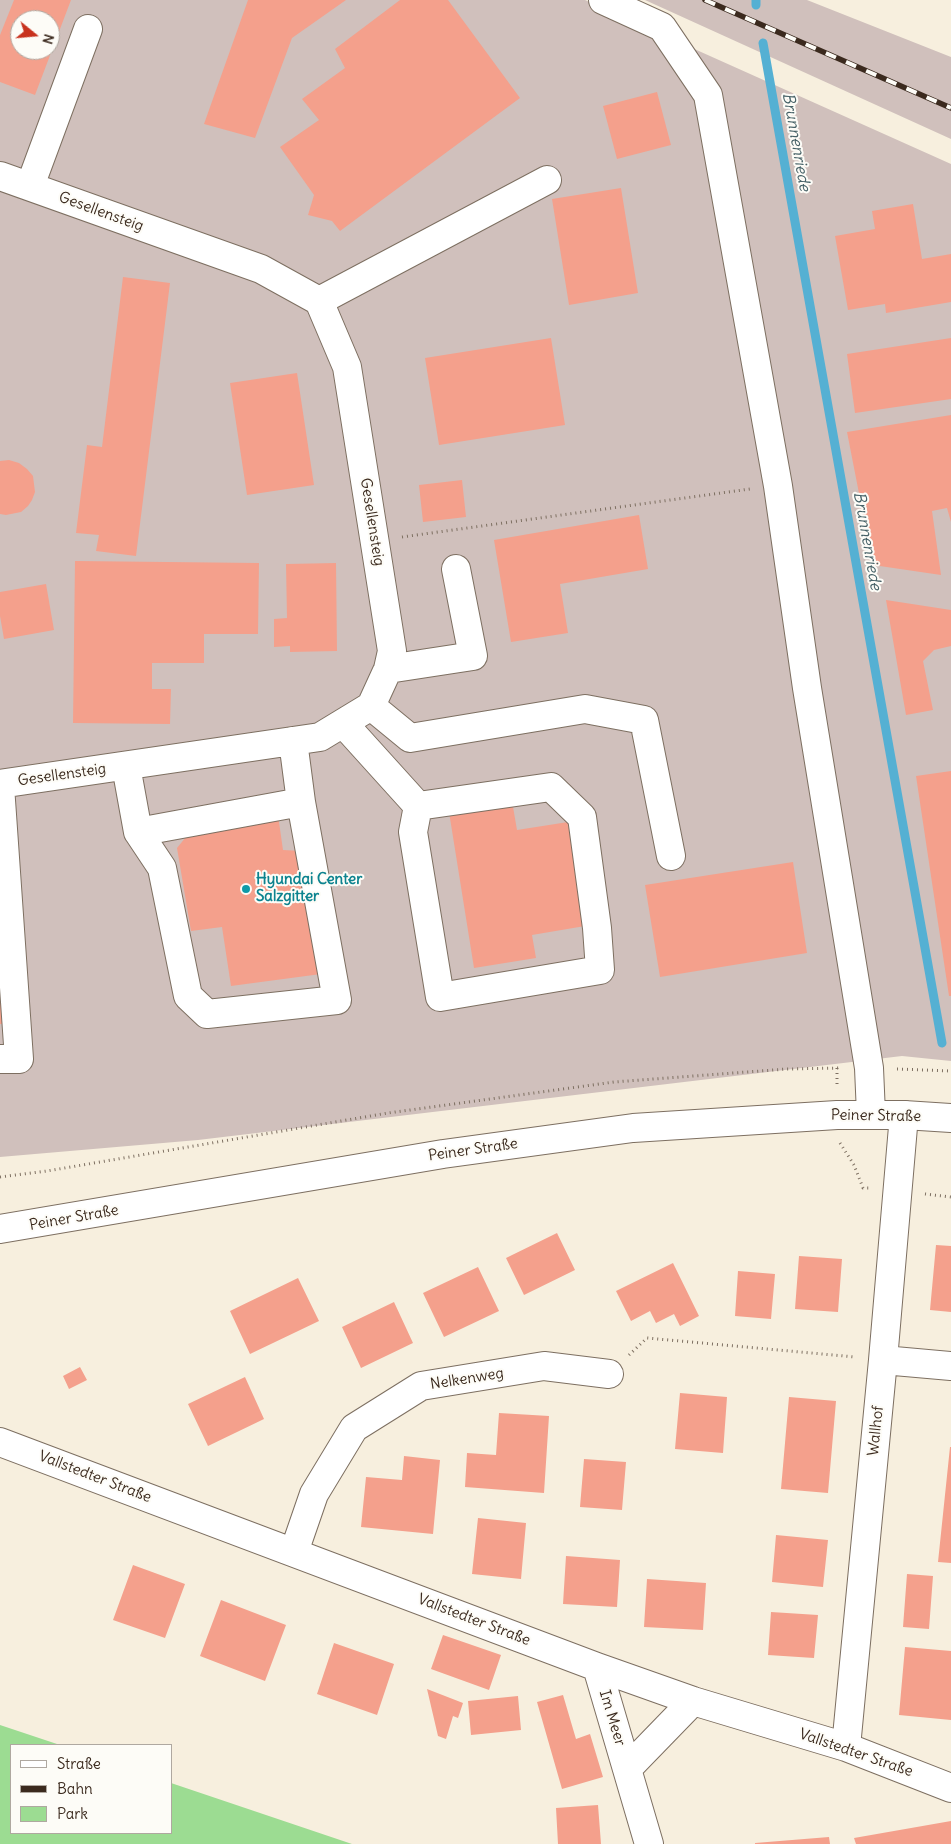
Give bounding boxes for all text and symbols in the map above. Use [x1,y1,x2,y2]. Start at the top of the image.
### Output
north arrow [10,10,60,60]
text: N [38,32,58,46]
water label: Brunnenriede [778,91,814,193]
street label: Gesellensteig [56,188,146,236]
street label: Gesellensteig [356,477,388,567]
water label: Brunnenriede [849,490,885,592]
street label: Gesellensteig [17,760,107,790]
place label: Hyundai Center Salzgitter [256,871,362,906]
marker: Hyundai Center Salzgitter [240,883,252,895]
street label: Peiner Straße [831,1106,921,1126]
street label: Peiner Straße [427,1135,519,1165]
street label: Peiner Straße [28,1201,120,1235]
street label: Nelkenweg [429,1364,505,1394]
street label: Wallhof [864,1405,888,1457]
street label: Vallstedter Straße [36,1447,154,1507]
street label: Vallstedter Straße [415,1590,533,1650]
street label: Im Meer [595,1688,629,1748]
street label: Vallstedter Straße [797,1725,915,1781]
legend [10,1744,172,1834]
text: Straße [57,1754,101,1773]
text: Bahn [57,1779,93,1798]
text: Park [57,1804,88,1823]

